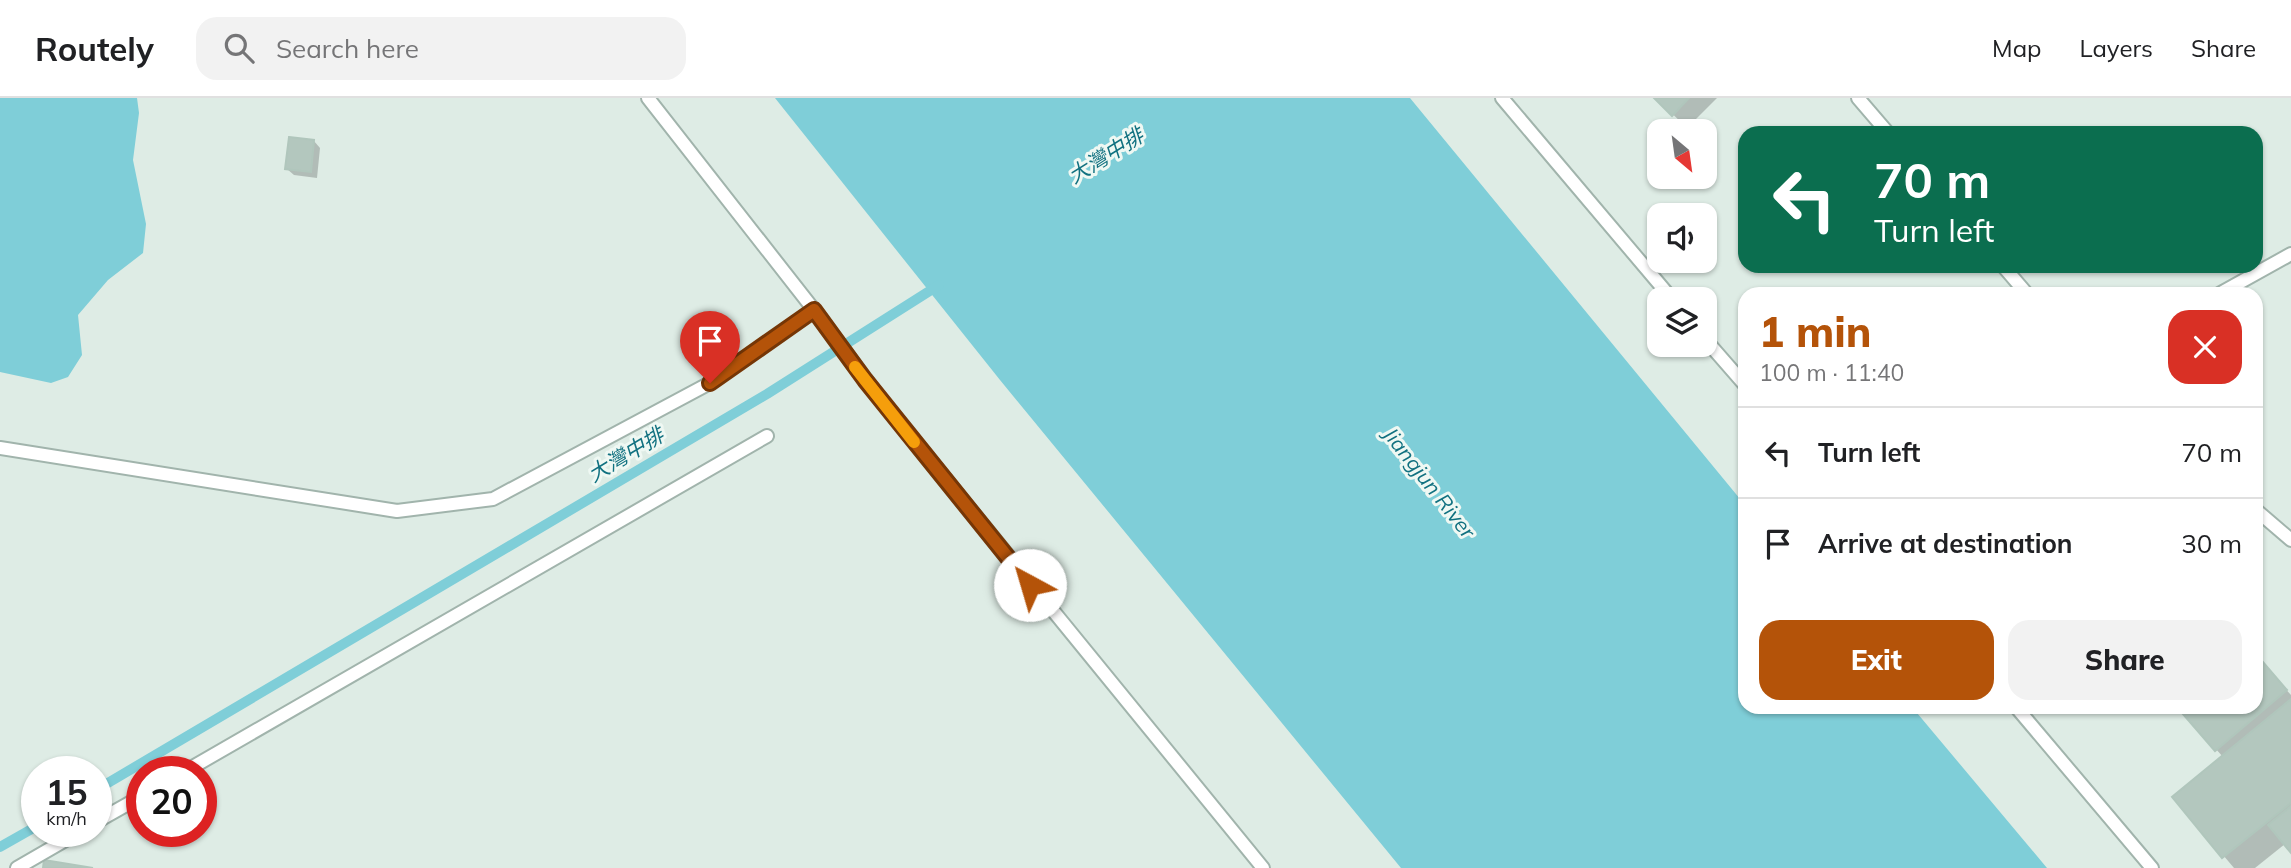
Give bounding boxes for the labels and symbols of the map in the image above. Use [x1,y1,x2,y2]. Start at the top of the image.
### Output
north arrow [1647,119,1717,189]
water label: 大灣中排 [1063,120,1151,188]
pin [680,311,740,383]
water label: 大灣中排 [583,420,671,487]
water label: Jiangjun River [1377,420,1482,544]
position arrow [993,548,1067,622]
speed limit sign: 20 [126,756,217,847]

